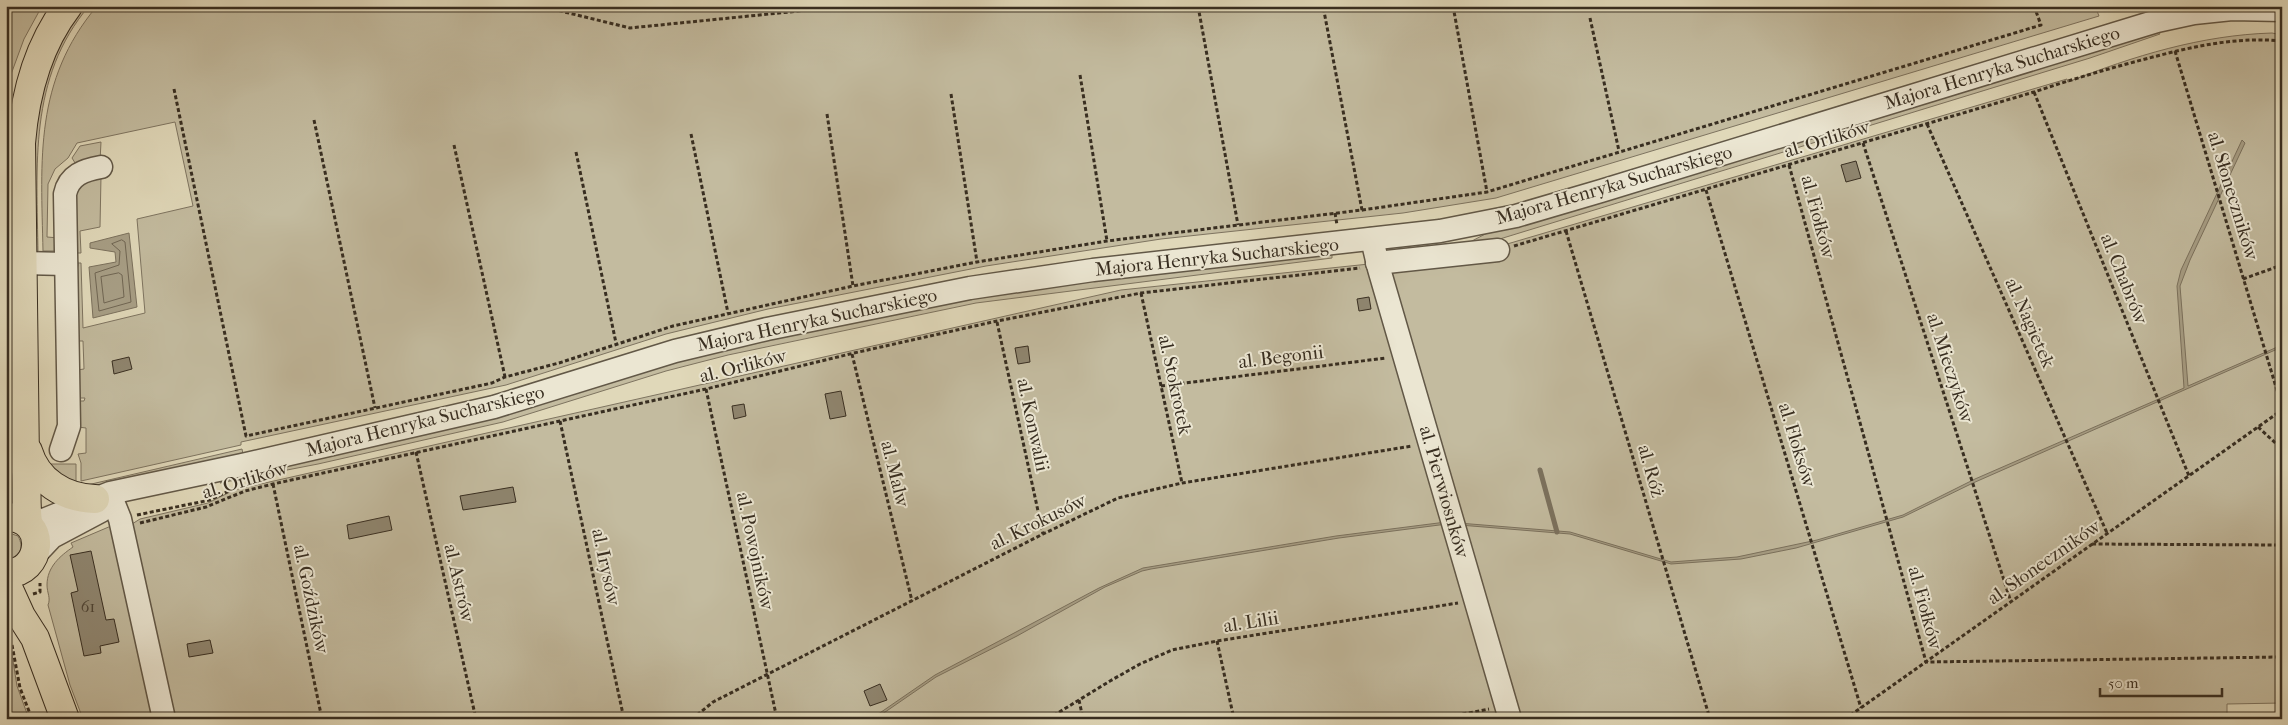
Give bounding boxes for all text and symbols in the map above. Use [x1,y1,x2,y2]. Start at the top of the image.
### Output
street label: Majora Henryka Sucharskiego [1882,22,2123,114]
street label: al. Orlików [1781,115,1873,162]
street label: al. Słoneczników [2203,129,2263,264]
street label: Majora Henryka Sucharskiego [1493,141,1735,229]
street label: al. Fiołków [1796,173,1840,262]
street label: al. Chabrów [2096,231,2152,328]
street label: Majora Henryka Sucharskiego [1094,233,1340,281]
street label: al. Nagietek [2001,275,2060,371]
street label: Majora Henryka Sucharskiego [695,284,939,356]
street label: al. Mieczyków [1922,311,1978,426]
street label: al. Stokrotek [1154,333,1196,437]
street label: al. Begonii [1237,341,1325,373]
street label: al. Orlików [697,344,789,387]
street label: al. Konwalii [1012,376,1054,474]
street label: Majora Henryka Sucharskiego [304,381,547,461]
street label: al. Floksów [1774,400,1820,491]
street label: al. Pierwiosnków [1415,423,1474,561]
street label: al. Malw [876,439,914,510]
street label: al. Róż [1633,442,1669,500]
street label: al. Orlików [199,456,291,503]
street label: al. Krokusów [986,489,1090,555]
street label: al. Powojników [732,490,778,613]
street label: al. Słoneczników [1983,514,2105,609]
street label: al. Irysów [587,527,625,608]
street label: al. Astrów [439,542,479,625]
street label: al. Goździków [289,543,333,656]
street label: al. Fiołków [1903,564,1947,653]
house number: 61 [81,597,95,616]
street label: al. Lilii [1222,607,1280,637]
scale bar [2100,665,2223,697]
text: 50 m [2108,674,2139,692]

